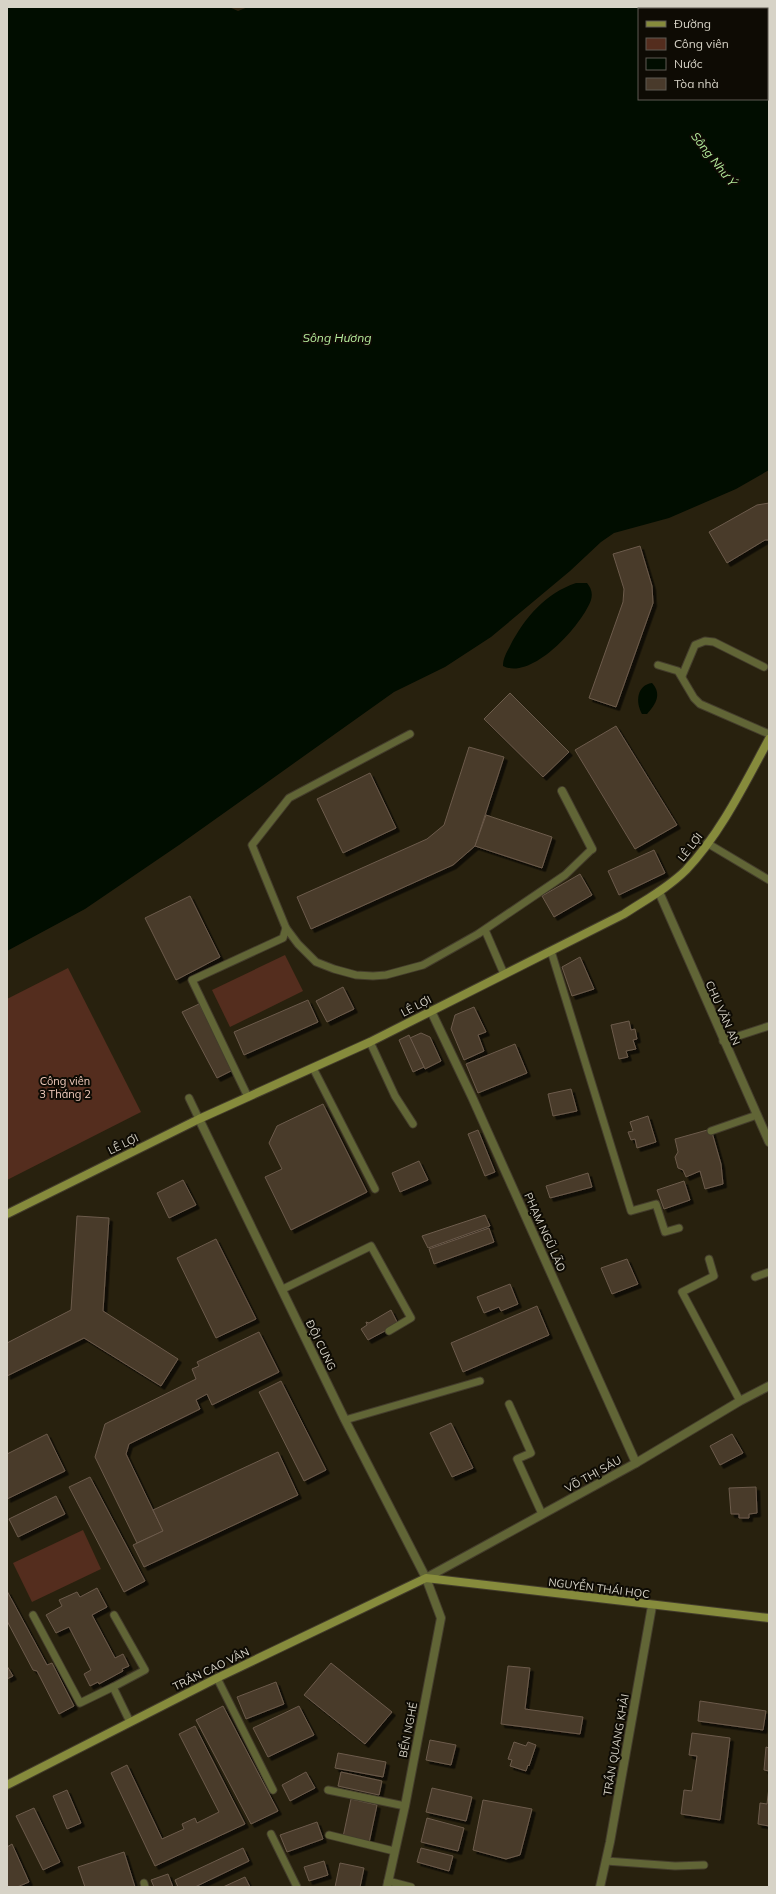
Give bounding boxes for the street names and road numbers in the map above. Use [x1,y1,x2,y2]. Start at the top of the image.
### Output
street label: LÊ LỢI [675,830,705,864]
street label: CHU VĂN AN [702,978,744,1048]
street label: LÊ LỢI [398,992,434,1020]
street label: LÊ LỢI [105,1131,141,1157]
street label: PHẠM NGŨ LÃO [521,1190,569,1274]
street label: ĐỘI CUNG [303,1318,339,1372]
street label: VÕ THỊ SÁU [562,1453,624,1495]
street label: NGUYỄN THÁI HỌC [548,1574,651,1601]
street label: TRẦN CAO VÂN [170,1644,252,1694]
street label: TRẦN QUANG KHẢI [599,1693,632,1797]
street label: BẾN NGHÉ [395,1701,420,1759]

